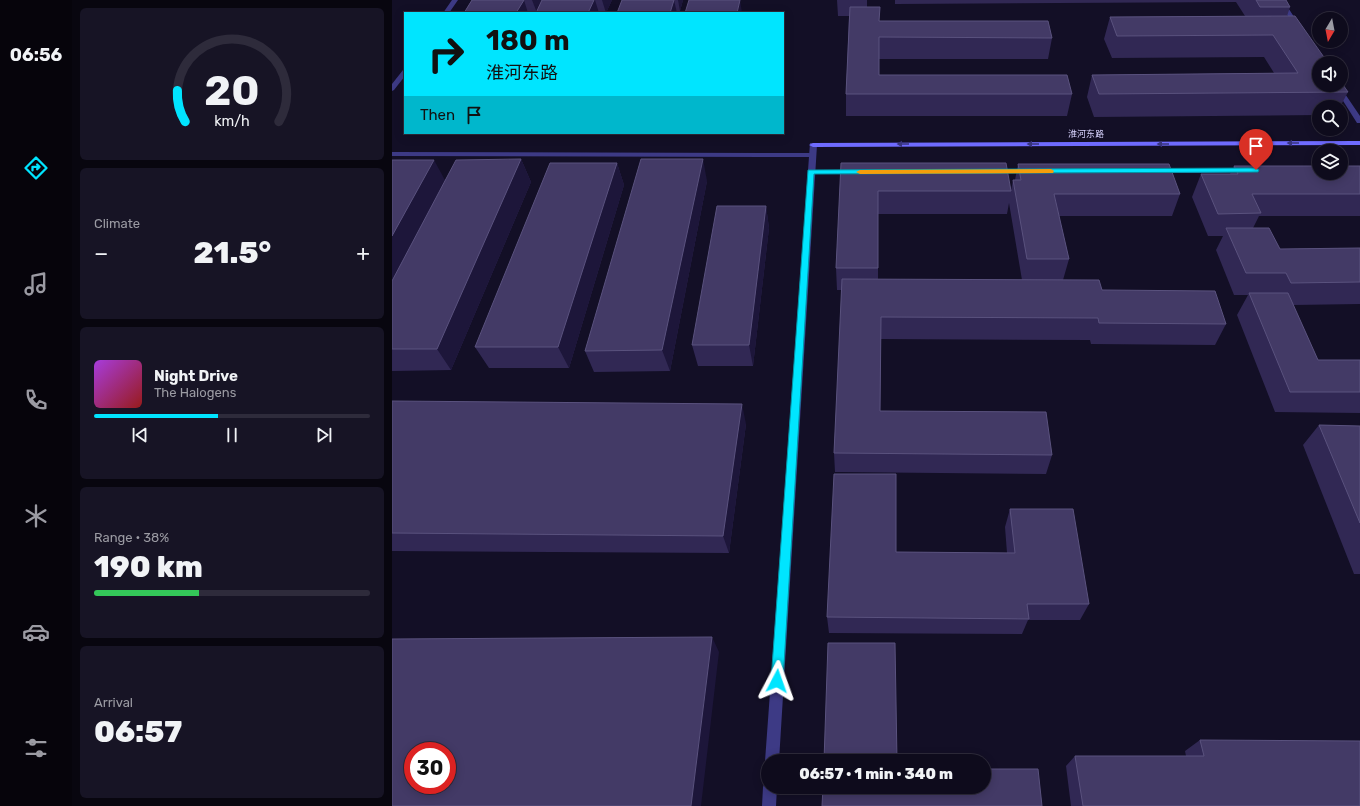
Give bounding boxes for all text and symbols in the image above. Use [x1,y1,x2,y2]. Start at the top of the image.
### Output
north arrow [1312,12,1348,48]
map controls [1312,12,1348,180]
text: 180 m [486,24,570,57]
icon: right [420,28,472,80]
text: 06:56 [10,44,62,66]
button: sound [1312,56,1348,92]
text: 淮河东路 [486,62,558,84]
text: 20 [204,66,260,115]
button: search [1312,100,1348,136]
icon: arrive [463,104,485,126]
text: Then [420,106,455,124]
text: km/h [214,112,250,129]
street label: 淮河东路 [1068,129,1104,139]
pin [1239,129,1273,170]
icon: arrive [1245,135,1267,157]
one-way arrow [1286,140,1299,146]
one-way arrow [896,141,909,147]
one-way arrow [1026,141,1039,147]
one-way arrow [1156,141,1169,147]
button: layers [1312,144,1348,180]
icon: directions [22,154,50,182]
text: Climate [94,216,140,231]
text: 21.5° [193,235,271,271]
text: − [94,240,108,267]
text: + [356,240,370,267]
icon: music [22,270,50,298]
text: Night Drive [154,367,238,385]
text: The Halogens [154,385,236,400]
icon: phone [22,386,50,414]
icon: previous [129,424,151,446]
icon: pause [221,424,243,446]
icon: next [313,424,335,446]
icon: climate [22,502,50,530]
text: Range · 38% [94,530,169,545]
text: 190 km [94,549,203,585]
icon: car [22,618,50,646]
position arrow [756,660,798,702]
text: Arrival [94,695,133,710]
text: 06:57 [94,714,182,750]
icon: filters [22,734,50,762]
speed limit sign: 30 [404,742,456,794]
text: 06:57 · 1 min · 340 m [799,765,953,783]

